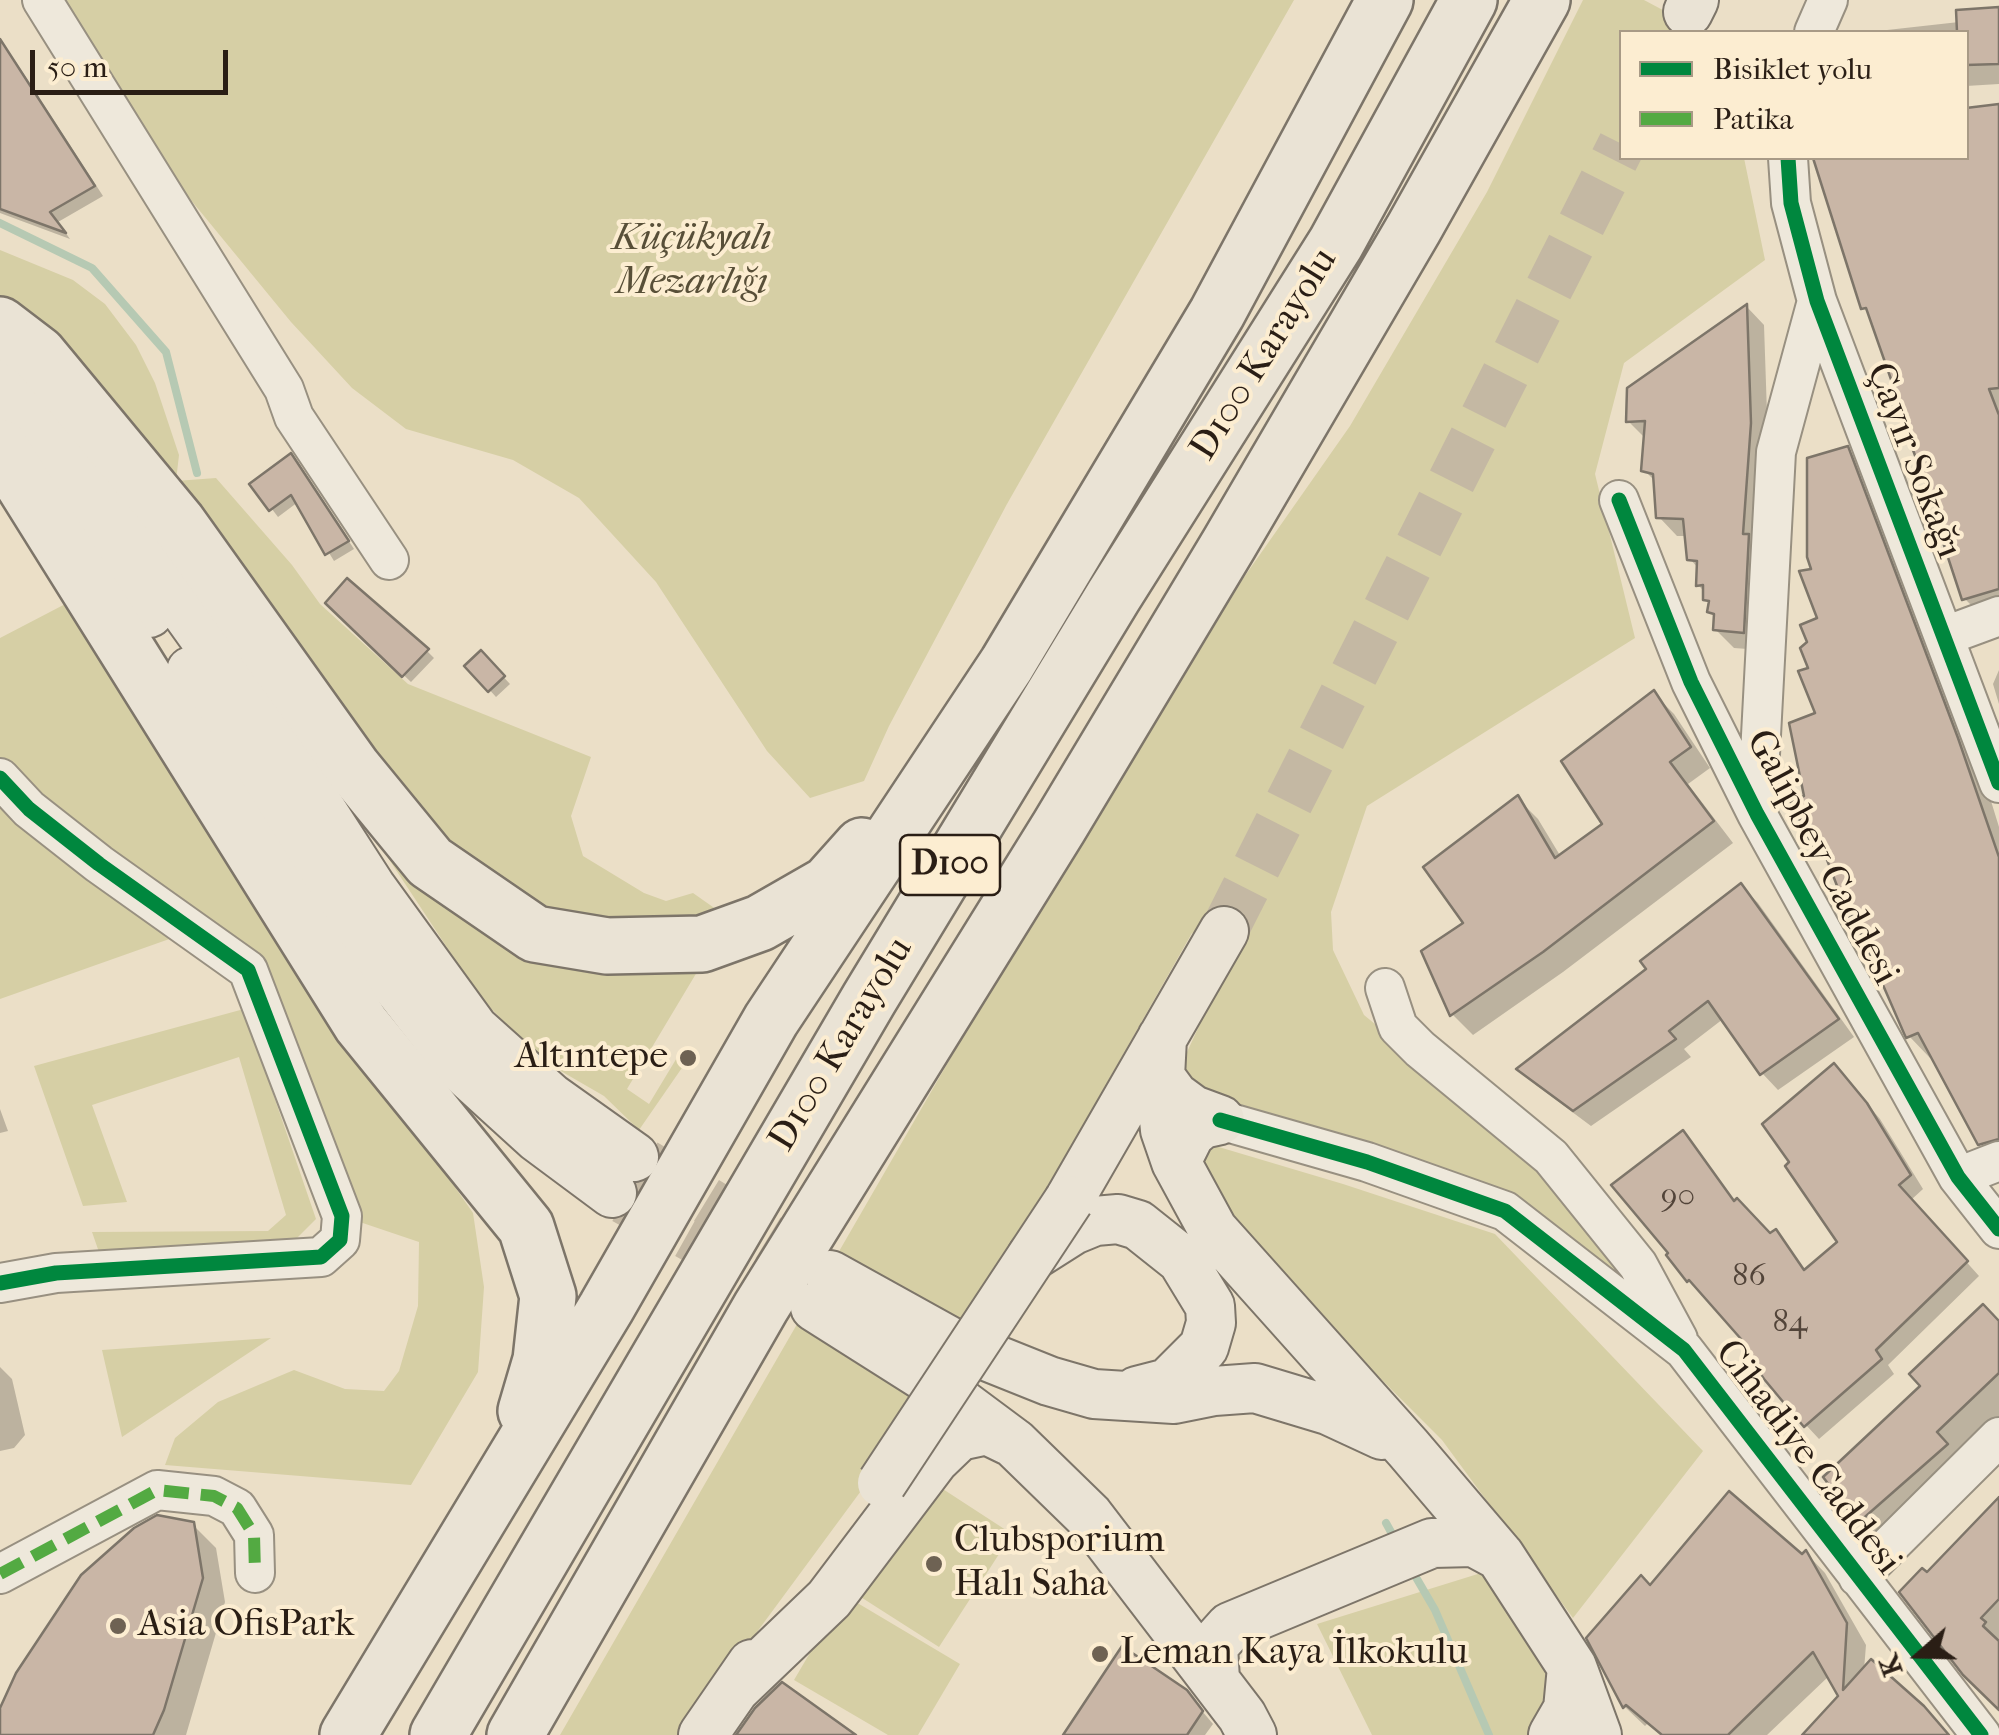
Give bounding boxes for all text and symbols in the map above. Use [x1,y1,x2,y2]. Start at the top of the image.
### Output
scale bar [35,30,232,92]
legend [1619,30,1969,160]
text: 50 m [47,50,108,85]
text: Bisiklet yolu [1713,52,1872,87]
text: Patika [1713,102,1794,137]
park label: Küçükyalı Mezarlığı [613,217,771,306]
street label: D100 Karayolu [1182,241,1348,469]
street label: Çayır Sokağı [1855,357,1971,565]
street label: Galipbey Caddesi [1735,723,1907,993]
road number: D100 [900,835,1000,895]
street label: D100 Karayolu [760,930,924,1160]
place label: Altıntepe [515,1035,668,1081]
marker: Altıntepe [677,1047,699,1069]
house number: 90 [1661,1178,1695,1216]
house number: 86 [1732,1258,1766,1296]
house number: 84 [1773,1304,1807,1342]
street label: Cihadiye Caddesi [1704,1332,1910,1584]
place label: Clubsporium Halı Saha [954,1519,1165,1608]
marker: Clubsporium Halı Saha [923,1553,945,1575]
place label: Asia OfisPark [138,1603,354,1649]
north arrow [1869,1605,1969,1705]
marker: Asia OfisPark [107,1615,129,1637]
place label: Leman Kaya İlkokulu [1120,1631,1468,1677]
marker: Leman Kaya İlkokulu [1089,1643,1111,1665]
text: K [1871,1650,1909,1681]

